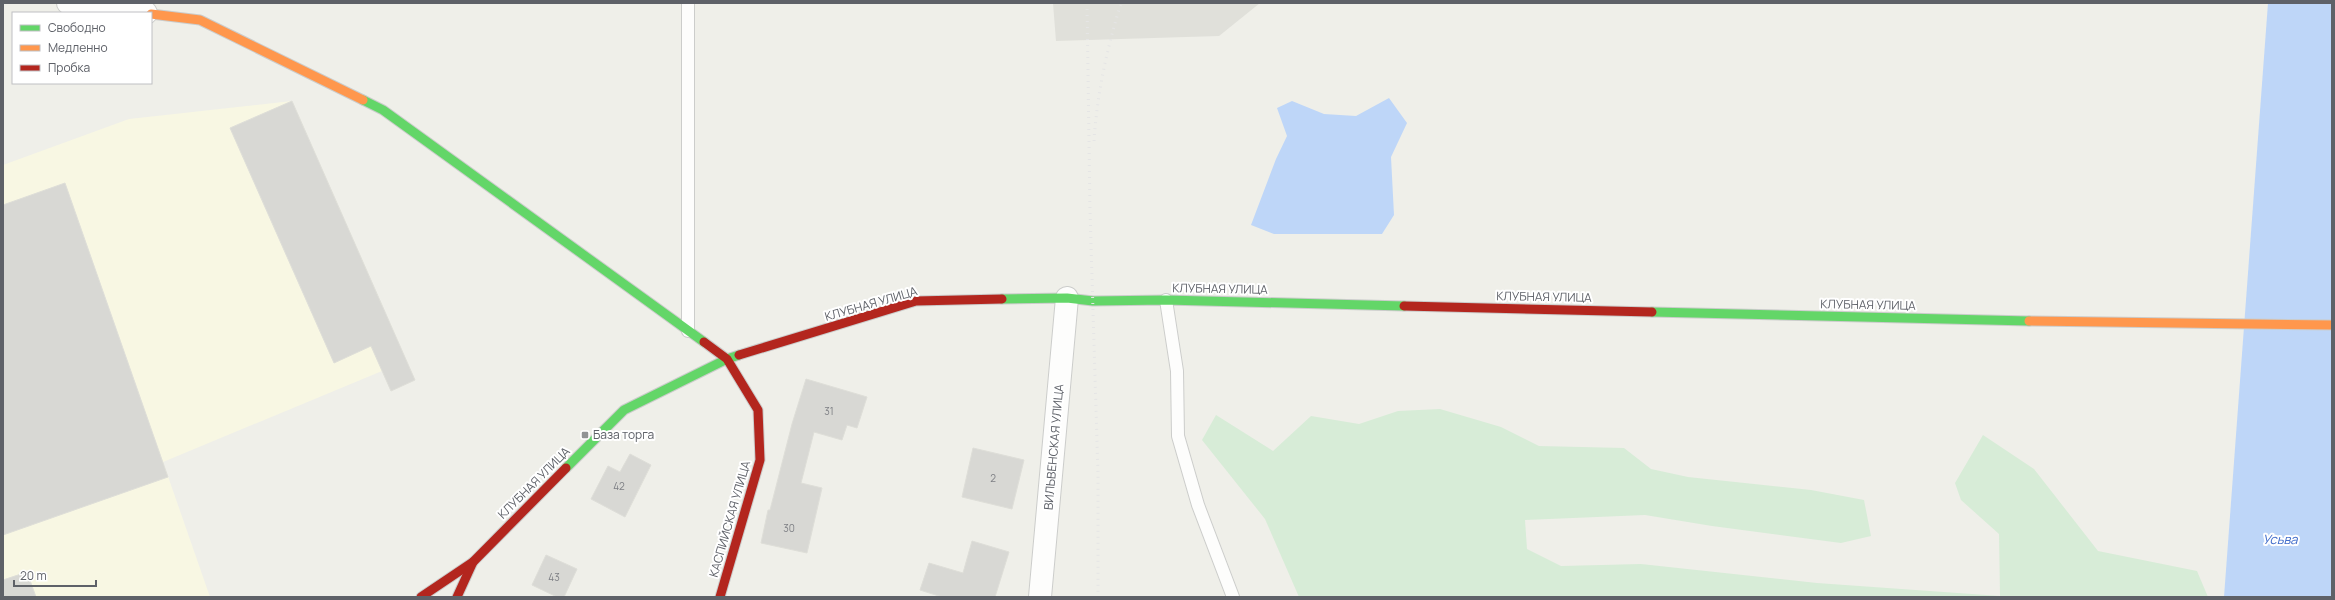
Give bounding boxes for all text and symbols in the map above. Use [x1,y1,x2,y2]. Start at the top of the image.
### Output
legend [12,12,152,84]
text: Свободно [48,19,106,36]
text: Медленно [48,39,108,56]
text: Пробка [48,59,90,76]
street label: КЛУБНАЯ УЛИЦА [1172,279,1268,298]
street label: КЛУБНАЯ УЛИЦА [823,282,919,325]
street label: КЛУБНАЯ УЛИЦА [1496,287,1592,306]
street label: КЛУБНАЯ УЛИЦА [1820,295,1916,314]
street label: ВИЛЬВЕНСКАЯ УЛИЦА [1040,383,1068,511]
house number: 31 [824,404,834,418]
place label: База торга [593,426,654,443]
marker: База торга [580,430,590,440]
street label: КЛУБНАЯ УЛИЦА [494,443,574,522]
street label: КАСПИЙСКАЯ УЛИЦА [705,458,754,579]
house number: 2 [990,471,996,485]
house number: 42 [613,479,625,493]
house number: 30 [783,521,795,535]
water label: Усьва [2262,530,2298,548]
scale bar [14,562,96,588]
text: 20 m [20,567,47,584]
house number: 43 [548,570,560,584]

